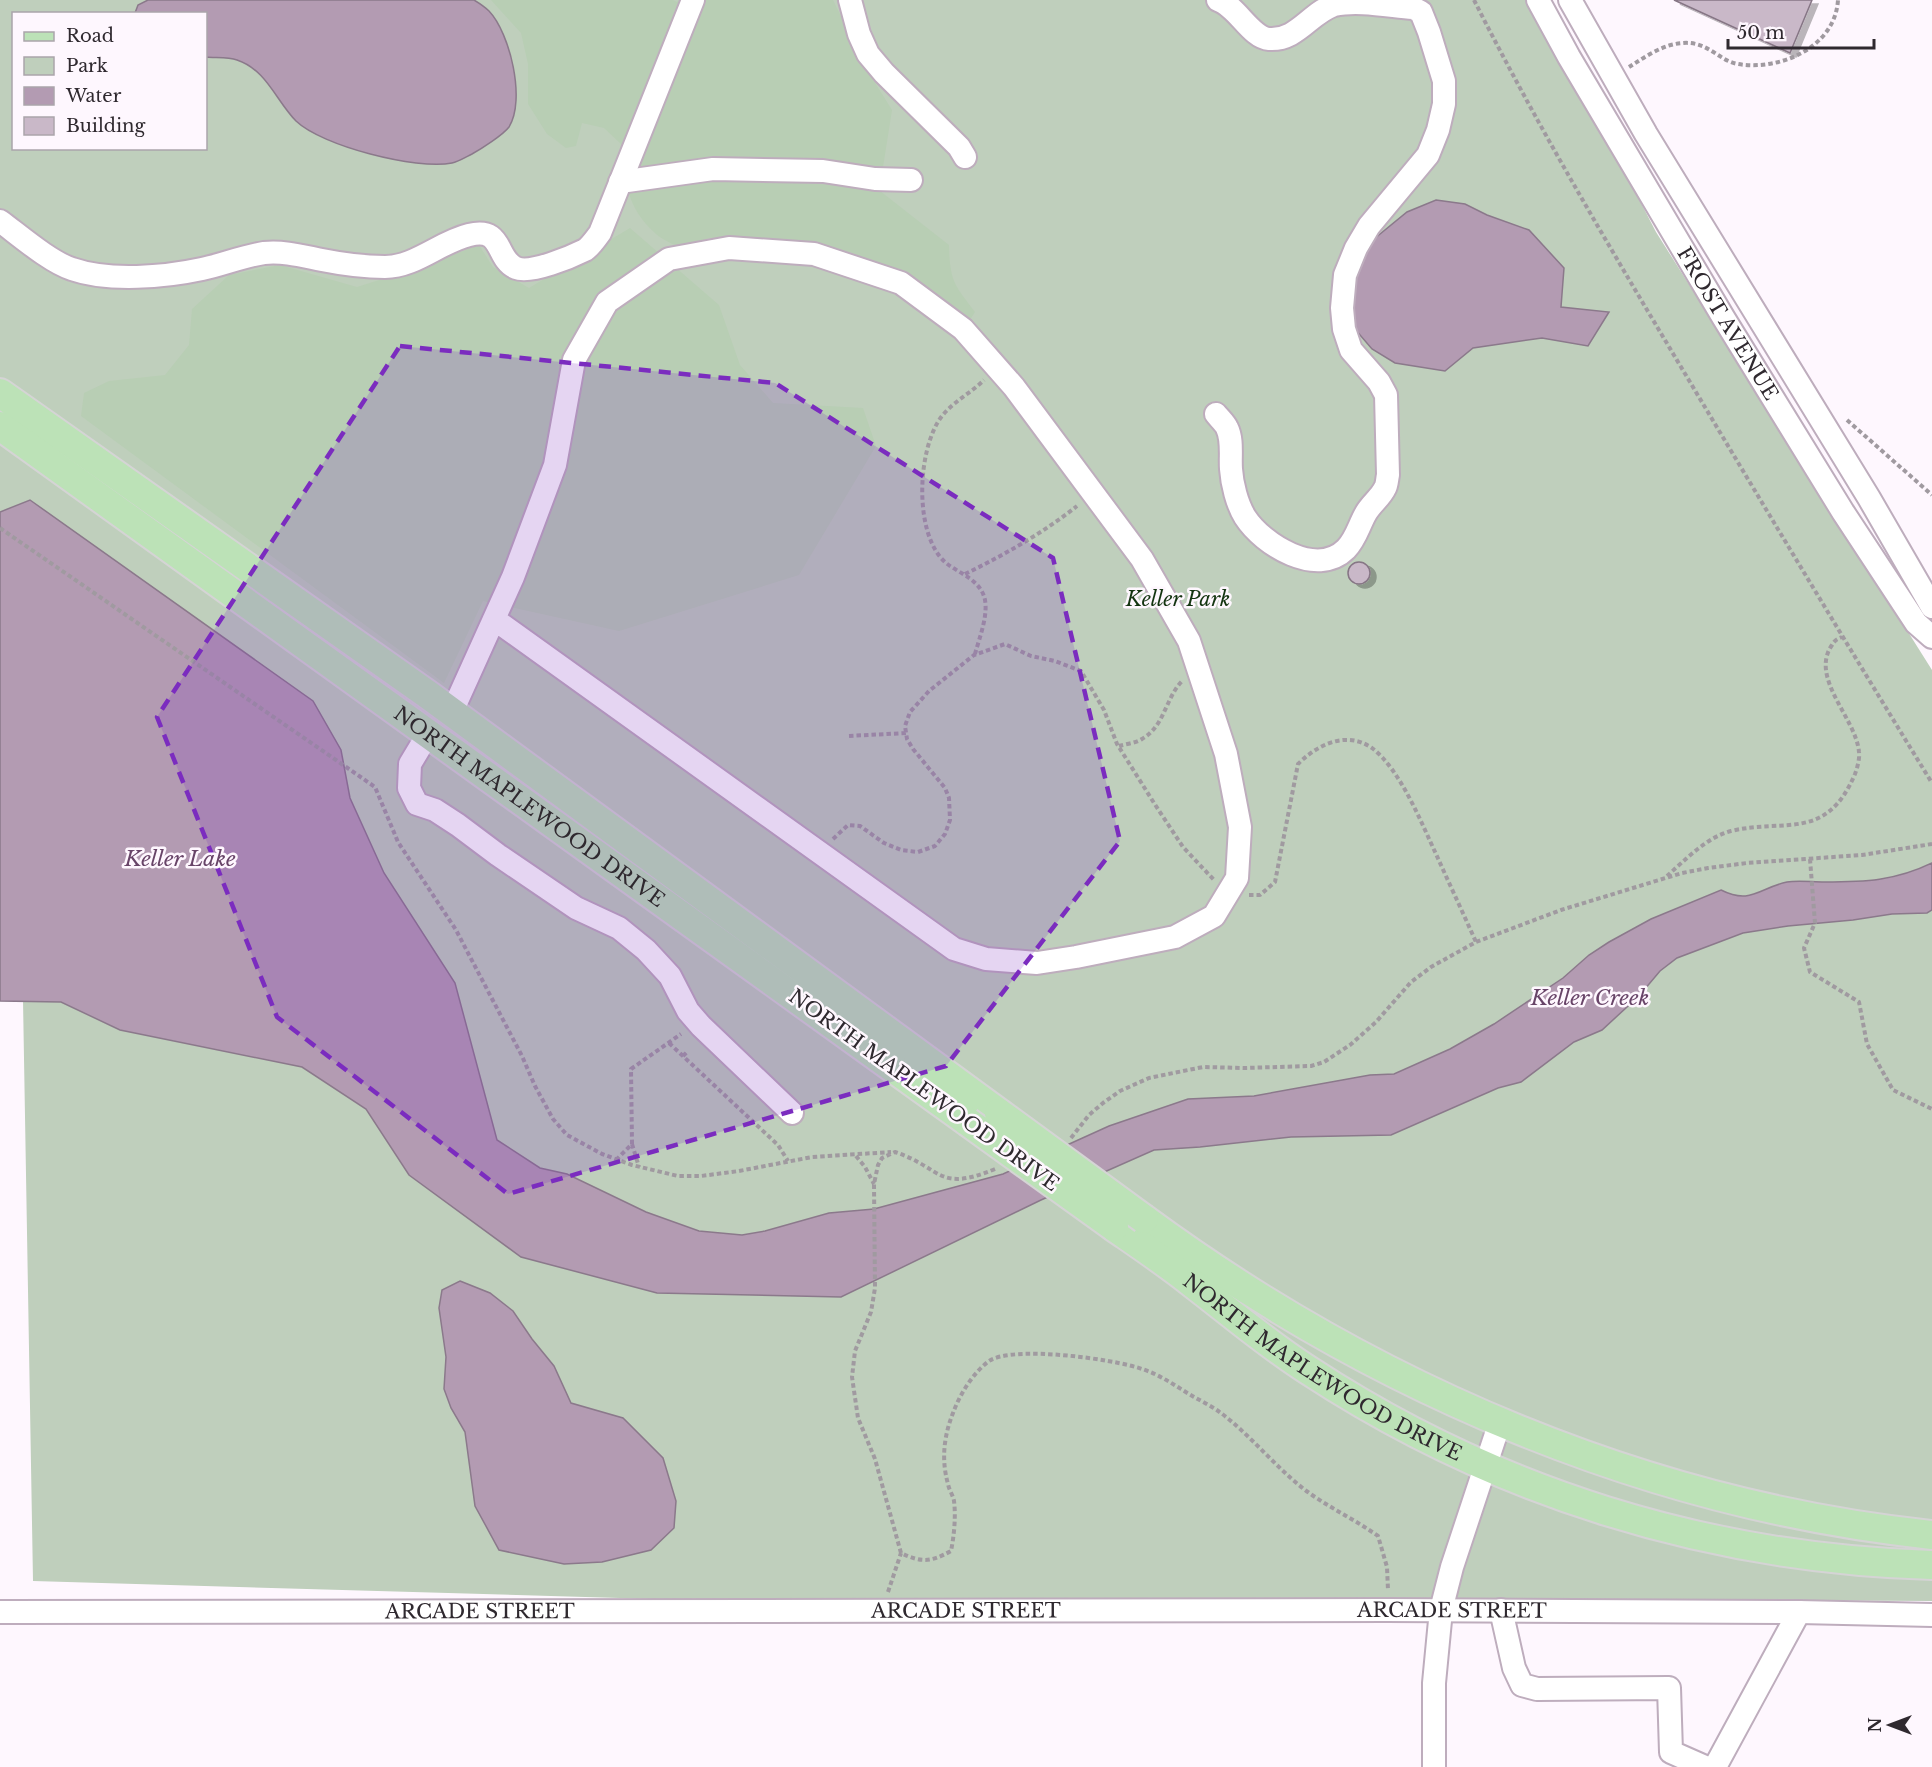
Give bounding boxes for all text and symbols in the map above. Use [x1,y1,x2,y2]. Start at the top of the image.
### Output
legend [12,12,207,150]
scale bar [1728,12,1874,50]
text: 50 m [1737,22,1785,44]
text: Road [66,25,114,47]
text: Park [66,55,108,77]
text: Water [65,85,122,107]
text: Building [66,115,145,137]
street label: FROST AVENUE [1672,242,1783,405]
park label: Keller Park [1125,587,1230,611]
street label: NORTH MAPLEWOOD DRIVE [389,701,669,912]
water label: Keller Lake [123,846,236,872]
street label: NORTH MAPLEWOOD DRIVE [784,984,1064,1196]
water label: Keller Creek [1530,985,1649,1011]
street label: NORTH MAPLEWOOD DRIVE [1178,1269,1466,1466]
street label: ARCADE STREET [870,1598,1061,1623]
street label: ARCADE STREET [1356,1598,1547,1623]
street label: ARCADE STREET [384,1599,575,1623]
north arrow [1860,1695,1920,1755]
text: N [1865,1717,1885,1733]

